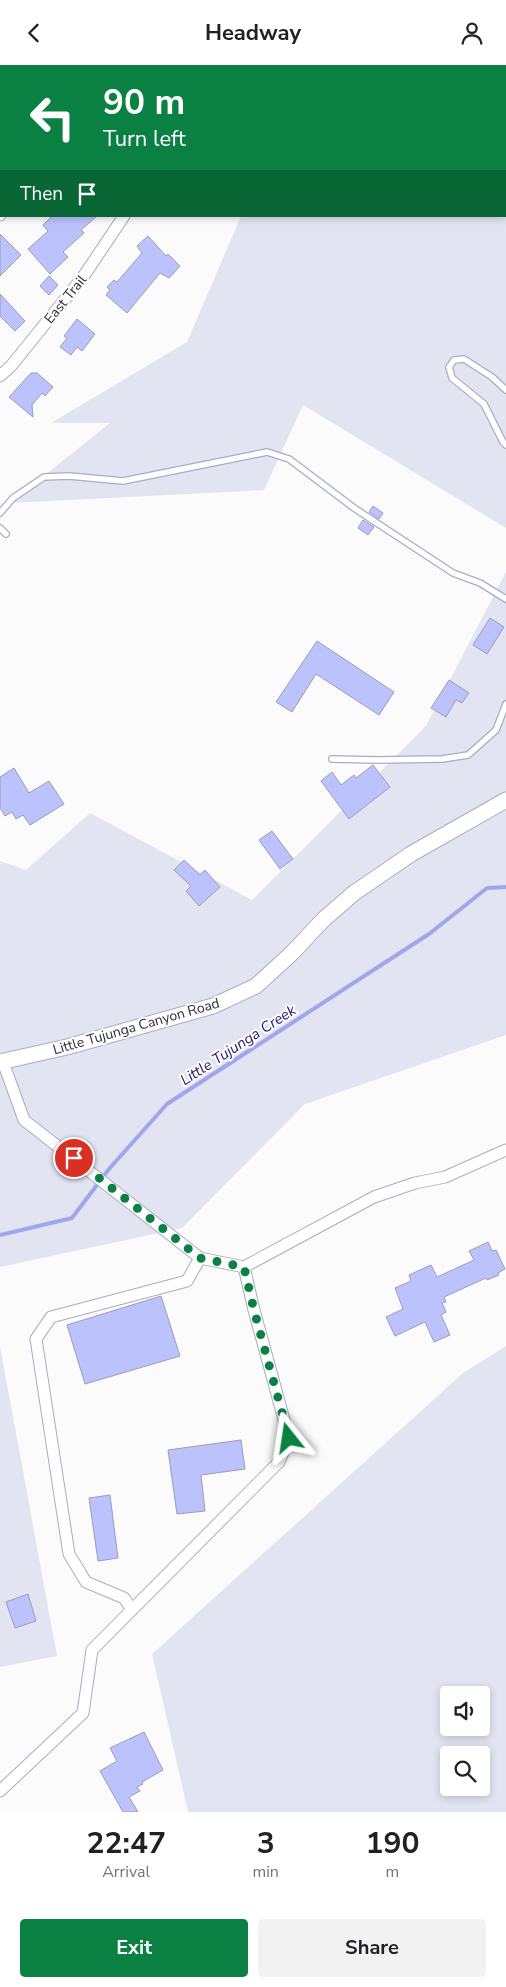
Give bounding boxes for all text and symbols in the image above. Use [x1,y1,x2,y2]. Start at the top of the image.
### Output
text: Headway [205,18,301,48]
icon: back [20,19,48,47]
icon: person [458,19,486,47]
text: 90 m [103,79,185,126]
icon: left [20,85,85,150]
text: Turn left [103,124,186,154]
icon: arrive [73,180,101,208]
text: Then [20,181,63,207]
street label: East Trail [40,270,91,328]
street label: Little Tujunga Canyon Road [51,994,222,1059]
water label: Little Tujunga Creek [176,1000,300,1090]
pin [53,1137,95,1179]
icon: arrive [60,1144,88,1172]
position arrow [262,1411,314,1463]
map controls [440,1686,490,1796]
button: sound [440,1686,490,1736]
button: search [440,1746,490,1796]
text: 22:47 [87,1823,166,1864]
text: 3 [257,1823,275,1864]
text: 190 [365,1823,419,1864]
text: Arrival [102,1861,150,1883]
text: min [252,1861,279,1883]
text: m [386,1861,399,1883]
button: Exit [20,1919,248,1977]
button: Share [258,1919,486,1977]

